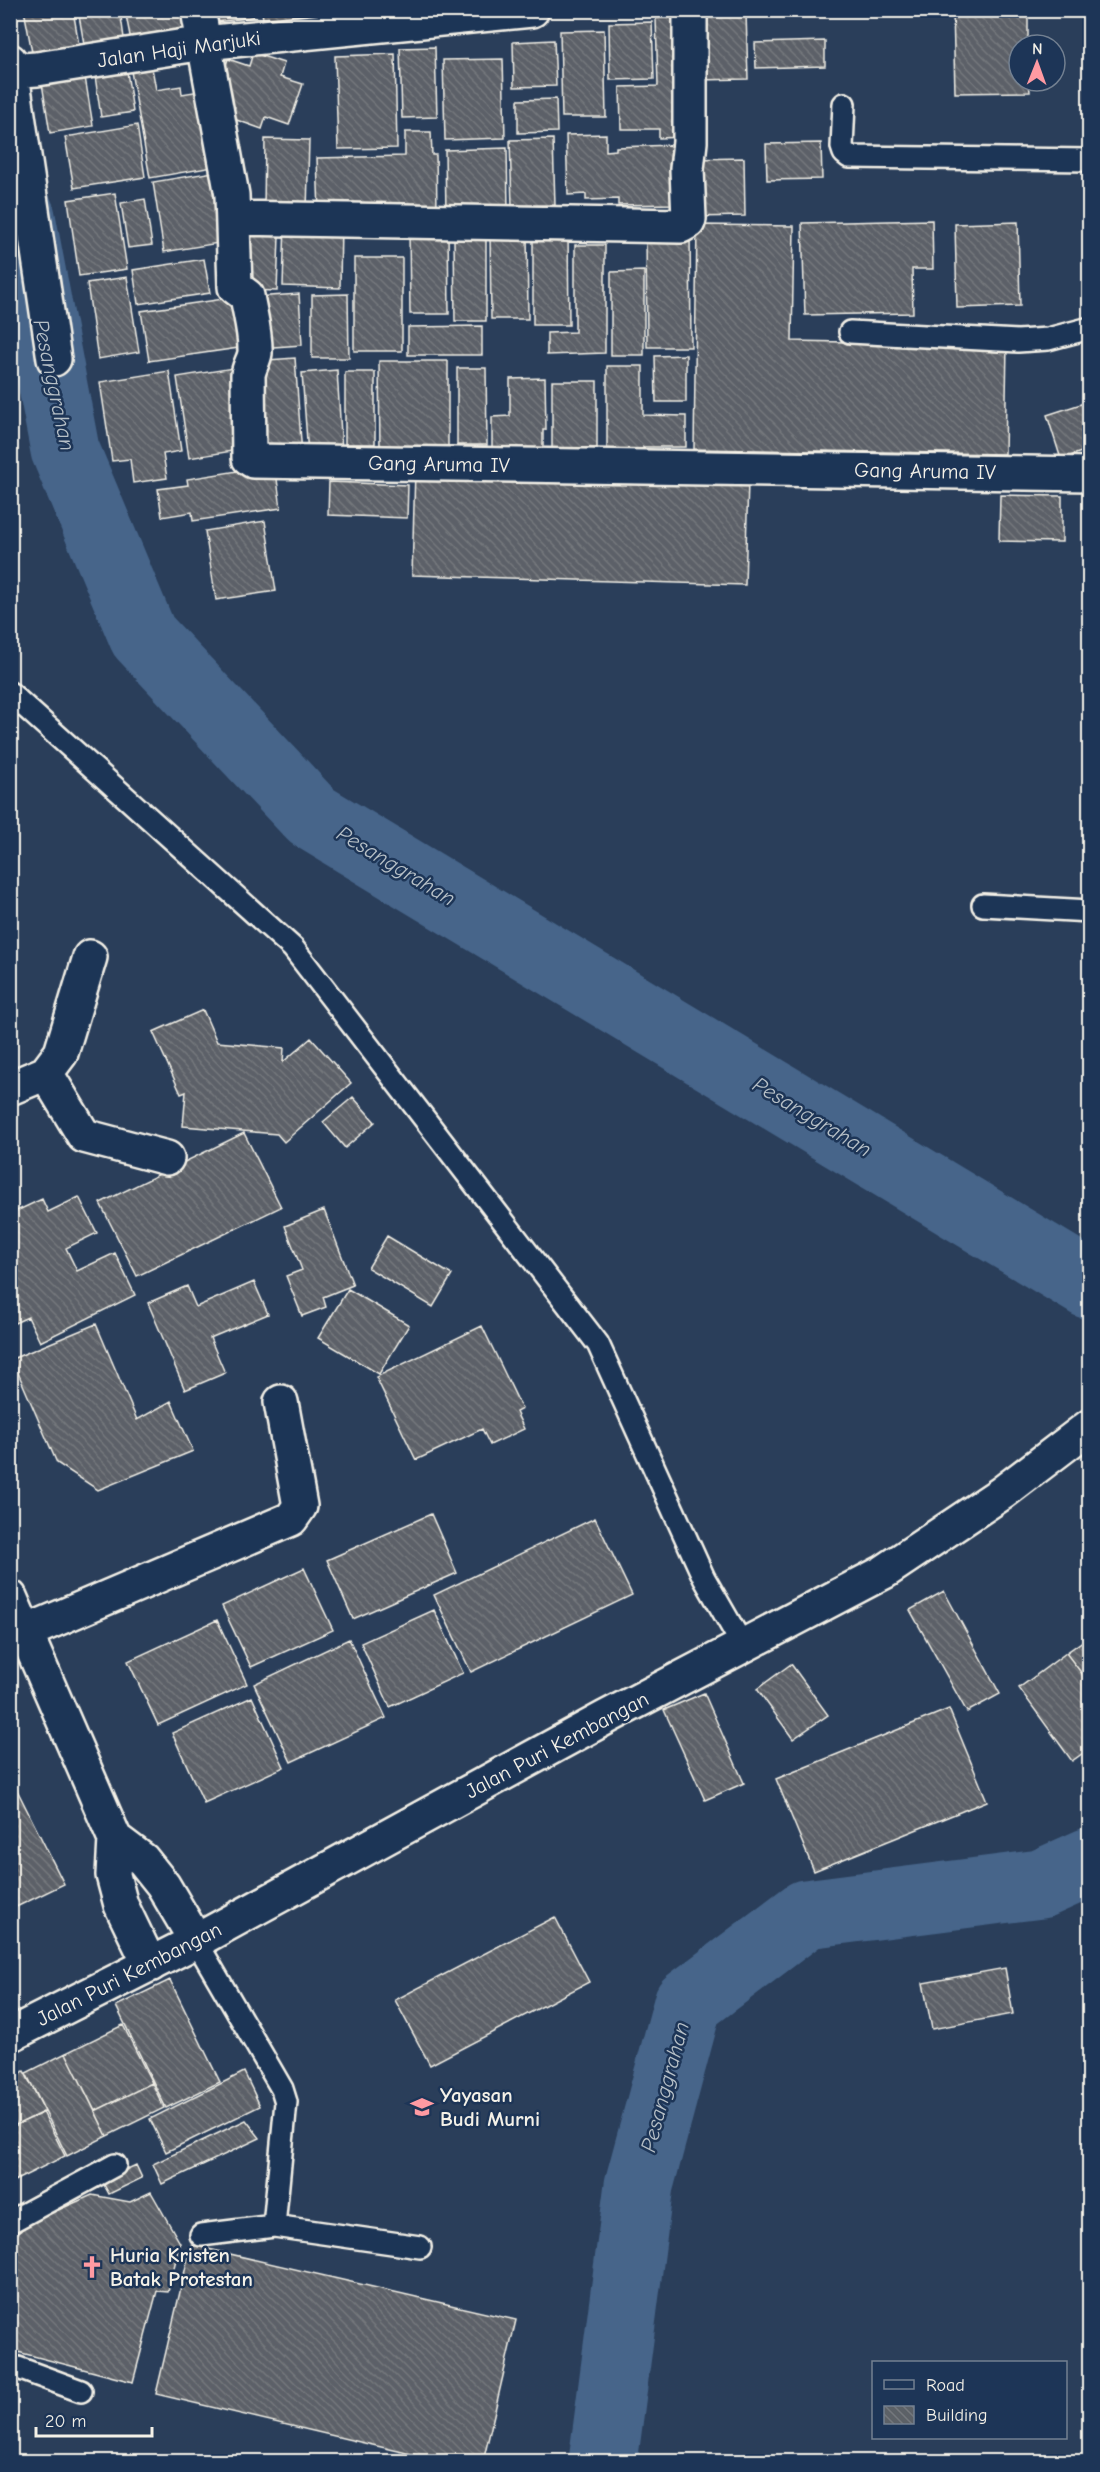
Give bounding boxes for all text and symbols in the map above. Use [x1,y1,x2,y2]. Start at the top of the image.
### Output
street label: Jalan Haji Marjuki [96,26,262,72]
north arrow [1007,33,1067,93]
text: N [1032,40,1043,58]
water label: Pesanggrahan [27,317,81,453]
street label: Gang Aruma IV [368,451,511,477]
street label: Gang Aruma IV [854,458,997,484]
water label: Pesanggrahan [332,820,460,912]
water label: Pesanggrahan [748,1071,876,1163]
street label: Jalan Puri Kembangan [461,1687,653,1803]
street label: Jalan Puri Kembangan [33,1917,225,2031]
water label: Pesanggrahan [635,2019,695,2155]
place label: Yayasan Budi Murni [440,2083,540,2131]
school or university icon: Yayasan Budi Murni [409,2094,435,2120]
place label: Huria Kristen Batak Protestan [110,2243,253,2291]
church icon: Huria Kristen Batak Protestan [79,2254,105,2280]
legend [872,2361,1067,2439]
text: Road [926,2375,965,2396]
scale bar [36,2400,152,2438]
text: Building [926,2405,988,2426]
text: 20 m [45,2411,86,2432]

